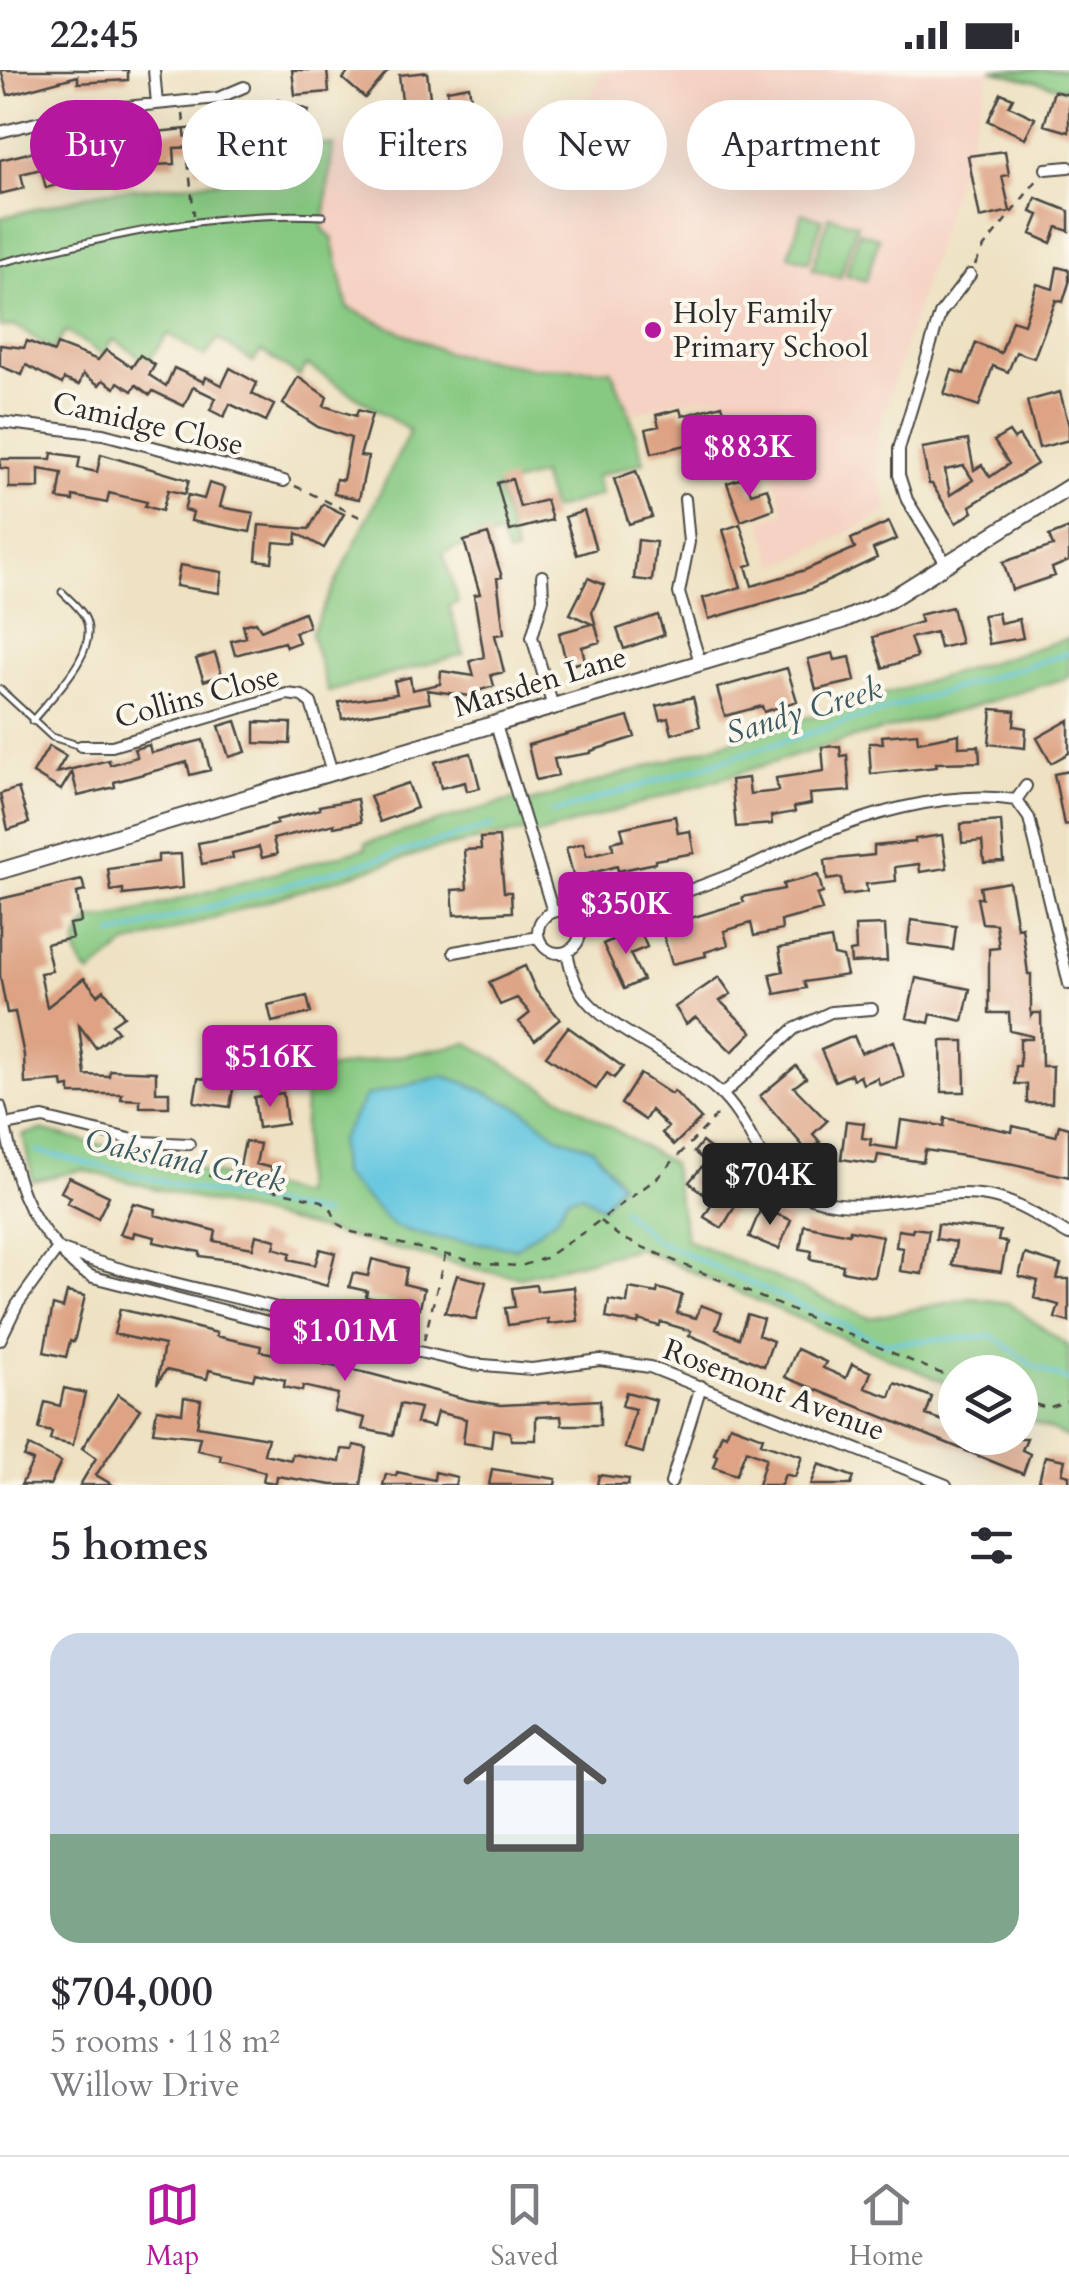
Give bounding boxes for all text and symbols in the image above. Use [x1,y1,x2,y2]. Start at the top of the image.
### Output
text: 22:45 [50,9,139,61]
chip: Buy [30,100,162,190]
chip: Rent [182,100,323,190]
chip: Filters [343,100,503,190]
chip: New [523,100,667,190]
chip: Apartment [687,100,915,190]
place label: Holy Family Primary School [673,293,869,368]
marker: Holy Family Primary School [642,319,664,341]
street label: Camidge Close [49,382,247,466]
pin: $883K [679,415,819,500]
text: $883K [703,425,795,469]
street label: Marsden Lane [449,636,631,728]
street label: Collins Close [110,655,284,739]
water label: Sandy Creek [720,666,888,756]
pin: $350K [556,872,696,957]
text: $350K [580,882,672,926]
pin: $516K [200,1025,340,1110]
text: $516K [224,1035,316,1079]
water label: Oaksland Creek [81,1118,289,1204]
pin: $704K [700,1143,840,1228]
text: $704K [724,1153,816,1197]
pin: $1.01M [264,1299,426,1384]
text: $1.01M [292,1309,398,1353]
street label: Rosemont Avenue [657,1329,891,1451]
map controls [938,1355,1038,1455]
button: layers [938,1355,1038,1455]
text: 5 homes [50,1517,208,1574]
icon: filters [964,1518,1019,1573]
icon: home [445,1698,625,1878]
text: $704,000 [50,1963,213,2020]
text: 5 rooms · 118 m² [50,2020,280,2064]
text: Willow Drive [50,2064,240,2108]
tab: Map [145,2177,200,2275]
tab: Saved [491,2177,558,2275]
tab: Home [849,2177,924,2275]

